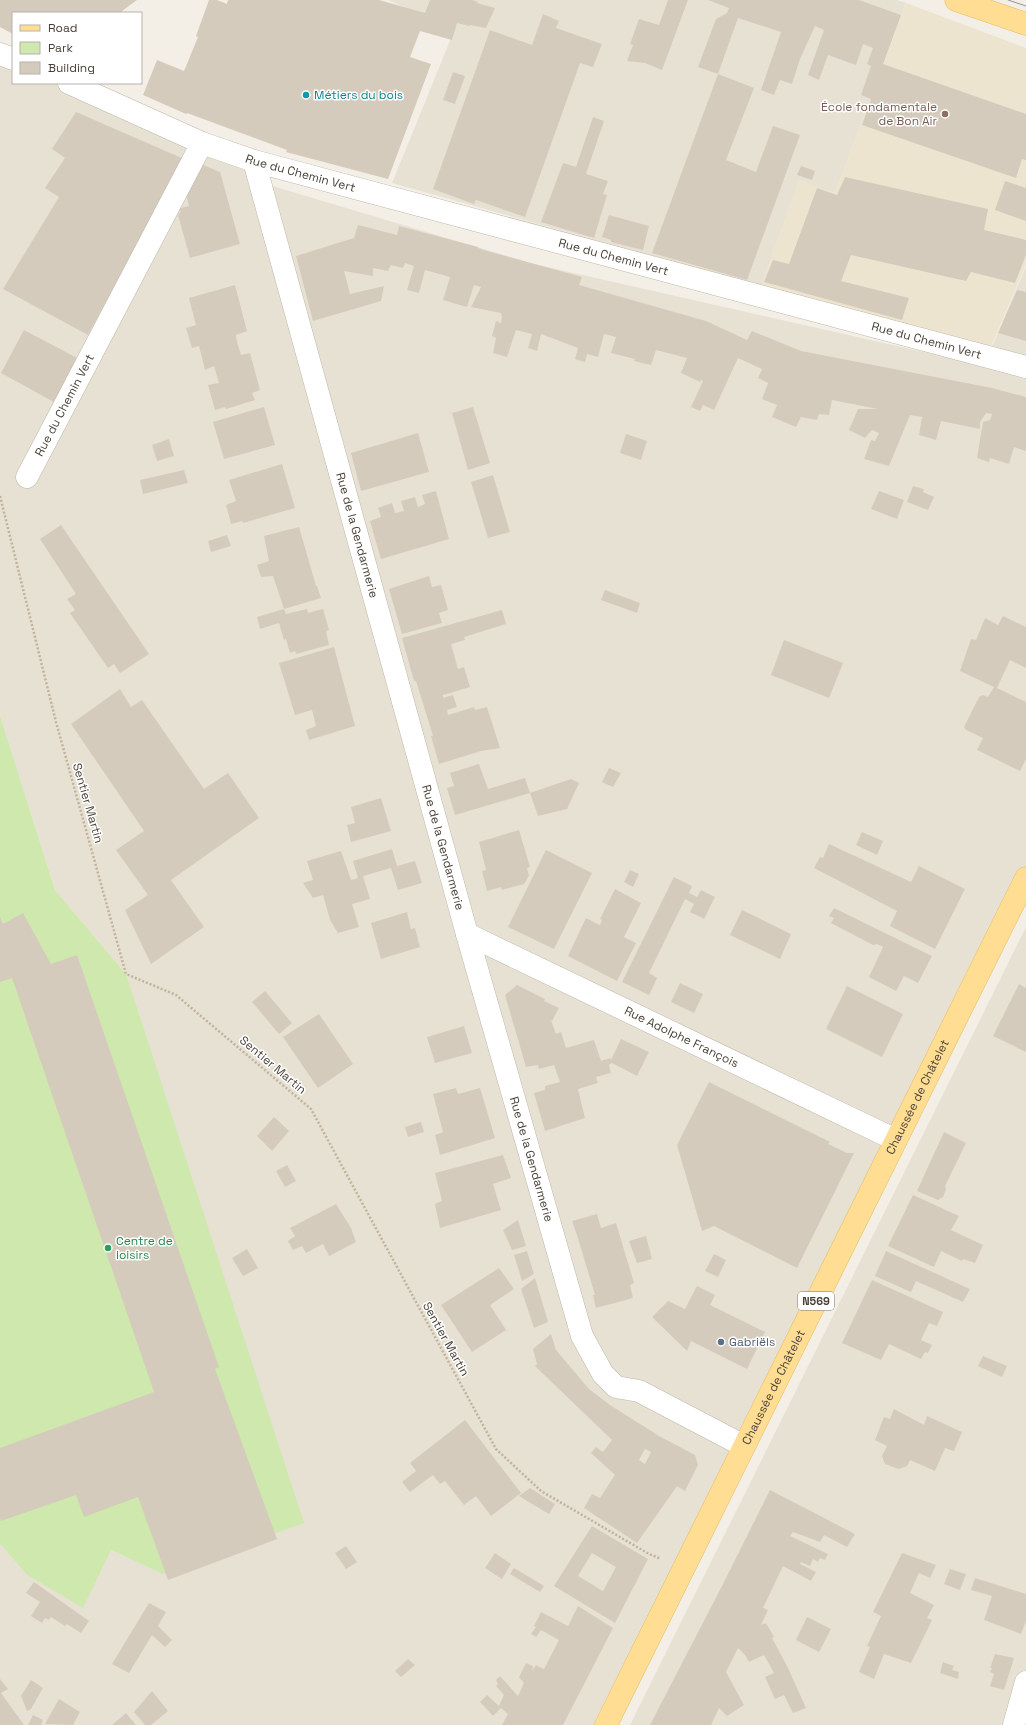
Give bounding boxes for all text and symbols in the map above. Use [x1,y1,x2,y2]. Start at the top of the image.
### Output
legend [12,12,142,84]
text: Road [48,20,77,36]
text: Park [48,40,73,56]
text: Building [48,60,95,76]
place label: Métiers du bois [314,87,403,103]
marker: Métiers du bois [301,90,311,100]
place label: École fondamentale de Bon Air [821,99,937,129]
marker: École fondamentale de Bon Air [940,109,950,119]
street label: Rue du Chemin Vert [243,151,357,196]
street label: Rue du Chemin Vert [557,235,670,279]
street label: Rue du Chemin Vert [870,318,983,363]
street label: Rue du Chemin Vert [31,351,98,459]
street label: Rue de la Gendarmerie [332,470,382,600]
street label: Sentier Martin [69,761,107,845]
street label: Rue de la Gendarmerie [418,783,468,912]
street label: Rue Adolphe François [622,1003,741,1071]
street label: Sentier Martin [236,1032,310,1098]
street label: Chaussée de Châtelet [882,1037,953,1157]
street label: Rue de la Gendarmerie [506,1095,557,1224]
place label: Centre de loisirs [116,1233,173,1263]
marker: Centre de loisirs [103,1243,113,1253]
road number: N569 [798,1292,834,1310]
street label: Sentier Martin [419,1299,473,1379]
street label: Chaussée de Châtelet [738,1327,809,1447]
place label: Gabriëls [729,1334,775,1350]
marker: Gabriëls [716,1337,726,1347]

